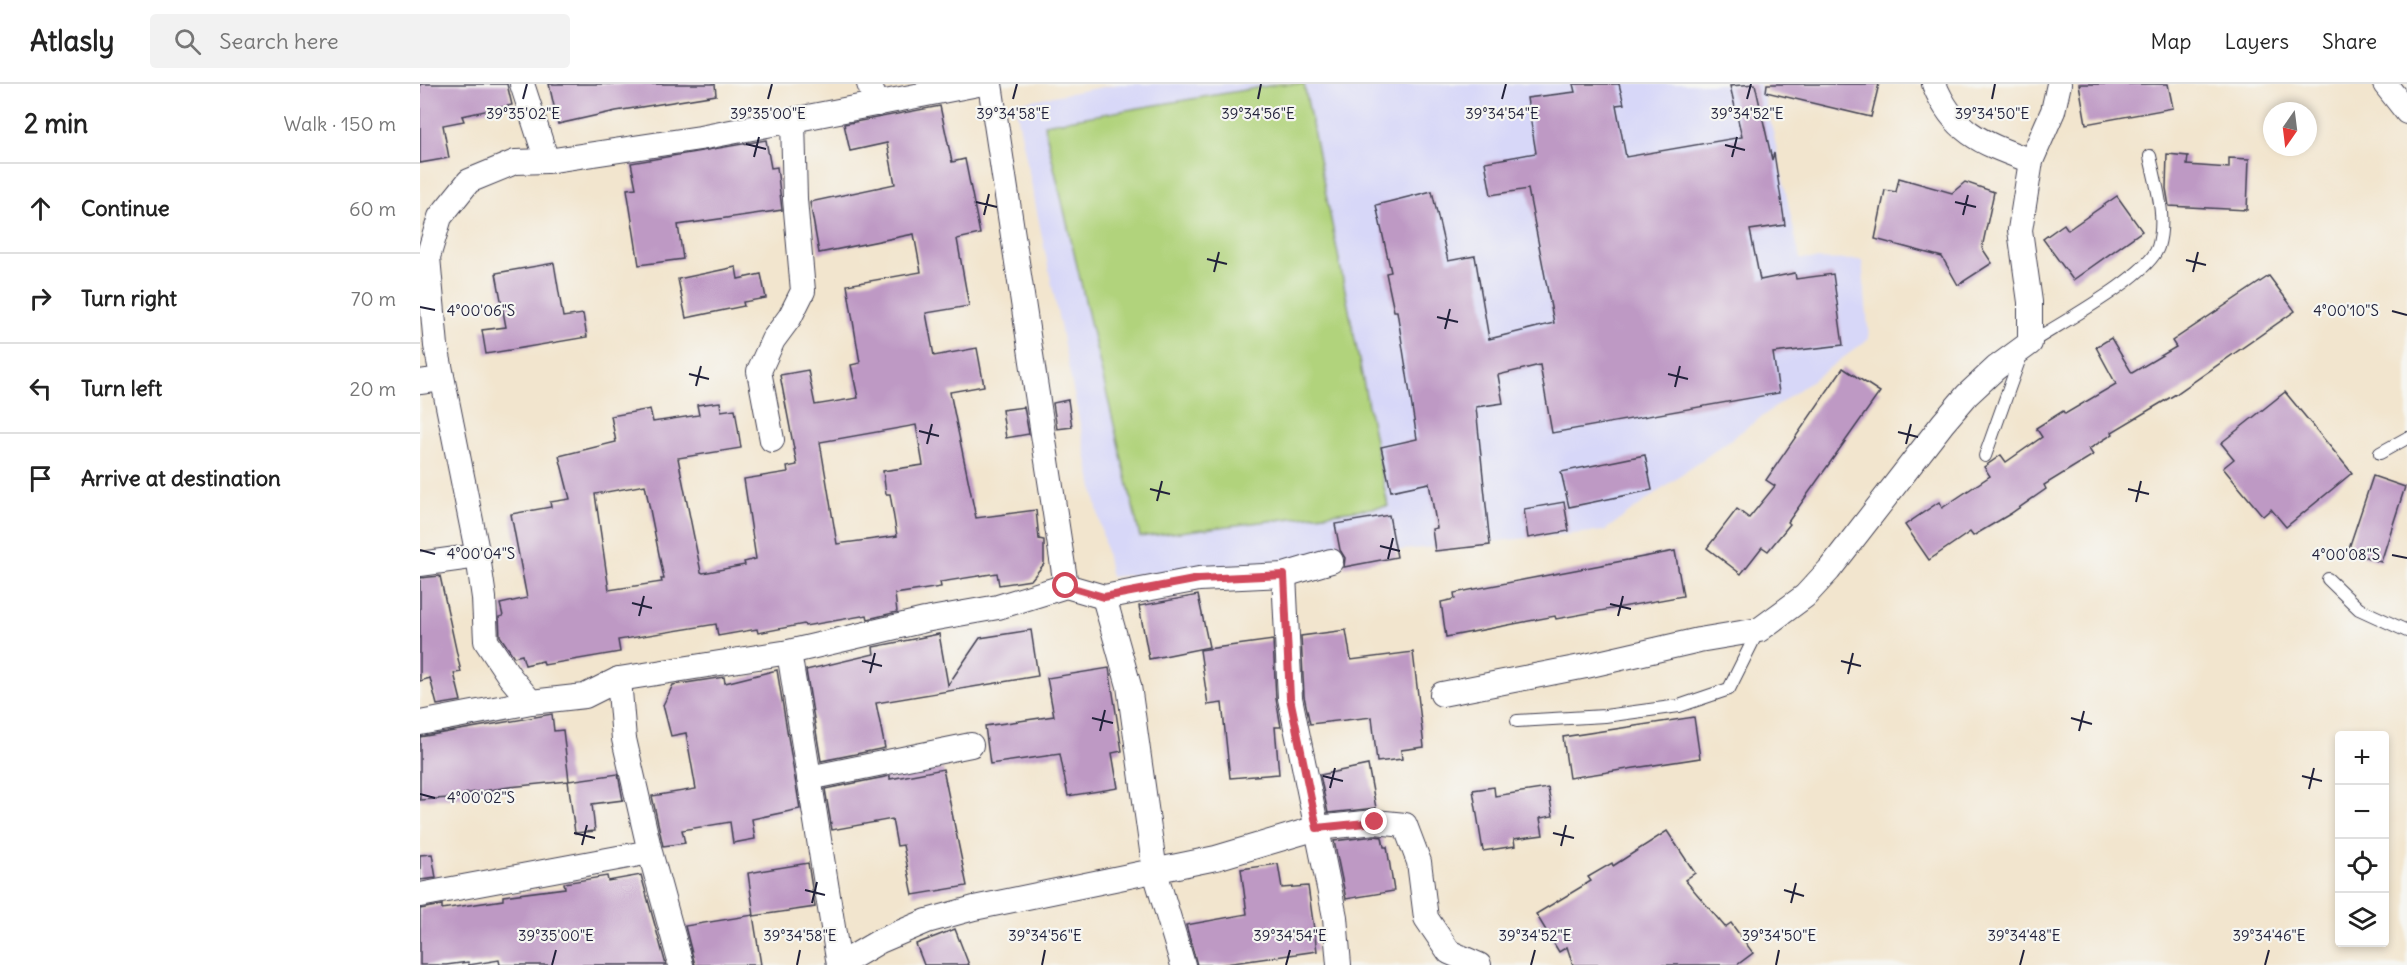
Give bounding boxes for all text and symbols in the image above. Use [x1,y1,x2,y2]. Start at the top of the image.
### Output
search box [150,14,570,68]
text: Atlasly [30,23,114,59]
icon: search [171,25,204,58]
text: Search here [219,27,339,55]
text: Map [2151,28,2191,55]
text: Layers [2224,28,2289,55]
text: Share [2322,28,2377,55]
north arrow [2263,102,2317,156]
text: 39°35'02"E [486,104,560,123]
text: 39°35'00"E [730,104,806,123]
text: 39°34'58"E [976,104,1050,123]
text: 39°34'56"E [1221,104,1295,123]
text: 39°34'54"E [1465,104,1539,123]
text: 39°34'52"E [1711,104,1784,123]
text: 39°34'50"E [1955,104,2030,123]
text: 2 min [24,107,88,140]
text: Walk · 150 m [284,111,396,136]
icon: ahead [24,192,57,225]
text: Continue [81,194,170,222]
text: 60 m [349,196,396,221]
icon: right [24,282,57,315]
text: Turn right [81,284,177,312]
text: 70 m [351,286,396,311]
text: 4°00'06"S [447,301,515,320]
text: 4°00'10"S [2313,301,2379,320]
icon: left [24,372,57,405]
text: Turn left [81,374,162,402]
text: 20 m [350,376,396,401]
icon: arrive [24,462,57,495]
text: Arrive at destination [81,464,281,492]
text: 4°00'04"S [447,544,515,563]
text: 4°00'08"S [2312,545,2380,564]
route start [1052,572,1078,598]
map controls [2335,731,2389,947]
button: + [2335,731,2389,785]
button: − [2335,785,2389,839]
text: 4°00'02"S [447,788,515,807]
route end [1361,808,1387,834]
button: locate [2335,839,2389,893]
button: layers [2335,893,2389,947]
text: 39°35'00"E [518,926,594,945]
text: 39°34'58"E [763,926,837,945]
text: 39°34'56"E [1008,926,1082,945]
text: 39°34'54"E [1253,926,1327,945]
text: 39°34'52"E [1499,926,1572,945]
text: 39°34'50"E [1742,926,1817,945]
text: 39°34'48"E [1987,926,2061,945]
text: 39°34'46"E [2232,926,2306,945]

